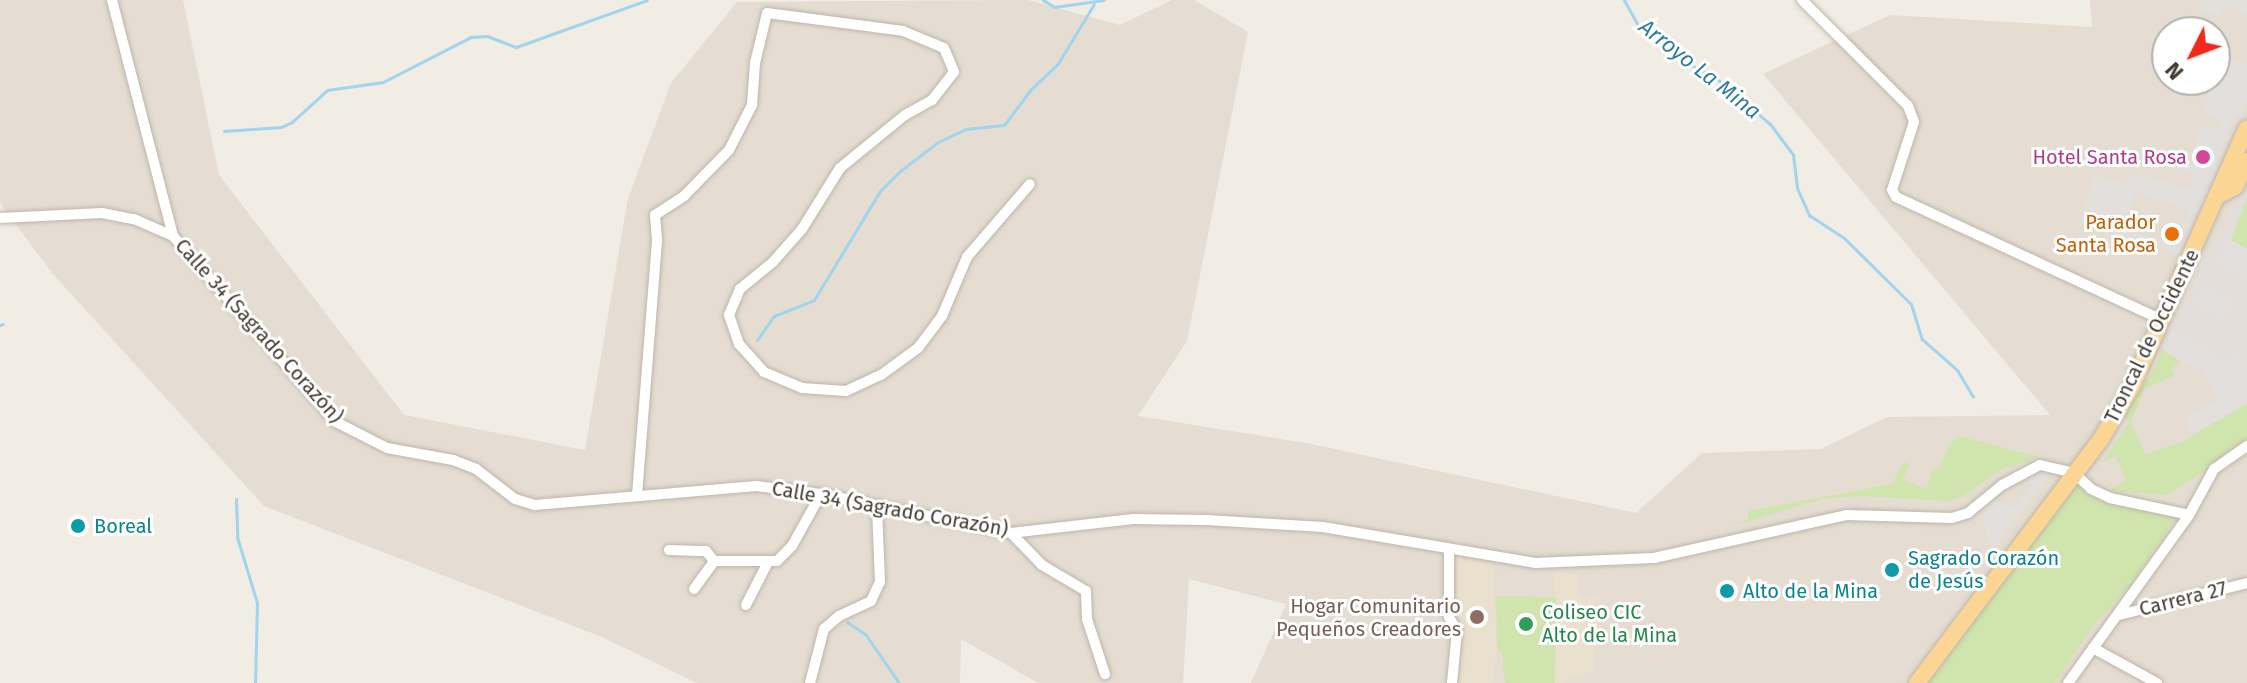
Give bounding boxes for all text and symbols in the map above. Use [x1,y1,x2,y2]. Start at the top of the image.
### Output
water label: Arroyo La Mina [1634,13,1766,125]
north arrow [2151,16,2231,96]
text: N [2159,57,2189,86]
place label: Hotel Santa Rosa [2032,145,2187,169]
marker: Hotel Santa Rosa [2194,148,2212,166]
place label: Parador Santa Rosa [2056,210,2156,257]
marker: Parador Santa Rosa [2163,225,2181,243]
street label: Calle 34 (Sagrado Corazón) [170,234,348,428]
street label: Troncal de Occidente [2100,245,2204,427]
street label: Calle 34 (Sagrado Corazón) [770,476,1010,542]
place label: Boreal [94,514,152,538]
marker: Boreal [69,517,87,535]
place label: Sagrado Corazón de Jesús [1908,546,2059,593]
marker: Sagrado Corazón de Jesús [1883,561,1901,579]
street label: Carrera 27 [2137,577,2229,621]
place label: Alto de la Mina [1743,579,1878,603]
marker: Alto de la Mina [1718,582,1736,600]
place label: Hogar Comunitario Pequeños Creadores [1276,594,1461,641]
place label: Coliseo CIC Alto de la Mina [1542,600,1677,647]
marker: Hogar Comunitario Pequeños Creadores [1468,608,1486,626]
marker: Coliseo CIC Alto de la Mina [1517,615,1535,633]

